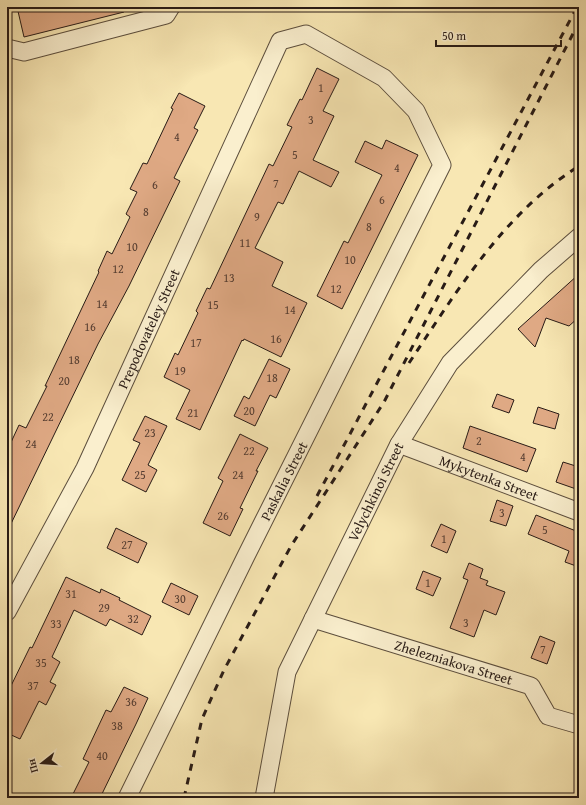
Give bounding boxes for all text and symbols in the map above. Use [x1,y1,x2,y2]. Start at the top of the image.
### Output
scale bar [436,22,561,48]
text: 50 m [442,27,466,44]
house number: 1 [318,79,324,96]
house number: 3 [308,111,314,128]
house number: 4 [174,128,180,145]
house number: 5 [292,146,298,163]
house number: 4 [394,159,400,176]
house number: 7 [273,175,279,192]
house number: 6 [152,176,158,193]
house number: 6 [379,191,385,208]
house number: 8 [143,203,149,220]
house number: 9 [254,208,260,225]
house number: 8 [366,218,372,235]
house number: 11 [239,234,251,251]
house number: 10 [126,238,138,255]
house number: 10 [344,251,356,268]
house number: 12 [112,260,124,277]
street label: Prepodovateley Street [113,265,185,392]
house number: 13 [223,269,235,286]
house number: 12 [330,280,342,297]
house number: 14 [96,295,108,312]
house number: 15 [207,296,219,313]
house number: 14 [284,301,296,318]
house number: 16 [84,318,96,335]
house number: 16 [270,330,282,347]
house number: 17 [190,334,202,351]
house number: 18 [68,351,80,368]
house number: 19 [174,362,186,379]
house number: 18 [266,369,278,386]
house number: 20 [58,372,70,389]
house number: 20 [243,402,255,419]
house number: 21 [187,404,199,421]
house number: 22 [42,408,54,425]
house number: 23 [144,424,156,441]
house number: 2 [476,432,482,449]
house number: 24 [25,435,37,452]
street label: Paskalia Street [255,438,313,524]
street label: Velychkinoi Street [343,439,408,545]
house number: 22 [243,442,255,459]
house number: 4 [520,448,526,465]
street label: Mykytenka Street [437,450,541,506]
house number: 25 [134,466,146,483]
house number: 24 [232,466,244,483]
house number: 3 [499,504,505,521]
house number: 26 [217,507,229,524]
house number: 5 [542,521,548,538]
house number: 1 [441,530,447,547]
house number: 27 [121,536,133,553]
house number: 1 [425,574,431,591]
house number: 31 [65,585,77,602]
house number: 30 [174,590,186,607]
house number: 29 [98,599,110,616]
house number: 32 [127,610,139,627]
house number: 3 [463,614,469,631]
house number: 33 [50,615,62,632]
street label: Zhelezniakova Street [392,635,515,690]
house number: 7 [540,641,546,658]
house number: 35 [35,654,47,671]
house number: 37 [27,677,39,694]
house number: 36 [125,693,137,710]
house number: 38 [111,717,123,734]
north arrow [22,743,62,783]
house number: 40 [96,747,108,764]
text: Пн [23,757,42,775]

